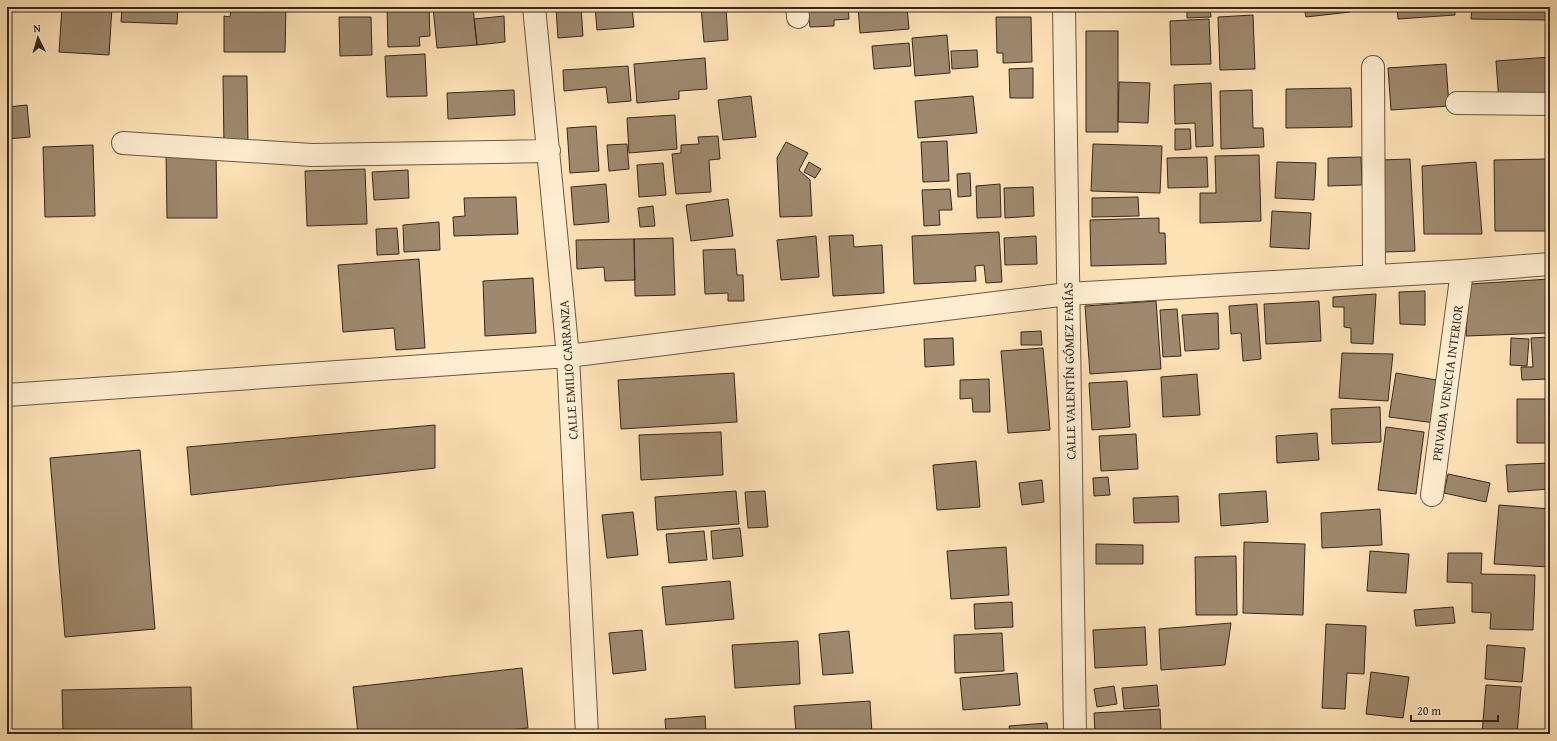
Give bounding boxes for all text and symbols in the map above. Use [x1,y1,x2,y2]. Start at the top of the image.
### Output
north arrow [18,18,58,58]
text: N [33,20,42,36]
street label: CALLE VALENTÍN GÓMEZ FARÍAS [1058,282,1081,460]
street label: CALLE EMILIO CARRANZA [554,300,583,440]
street label: PRIVADA VENECIA INTERIOR [1427,303,1468,462]
scale bar [1411,697,1498,723]
text: 20 m [1417,702,1441,719]

